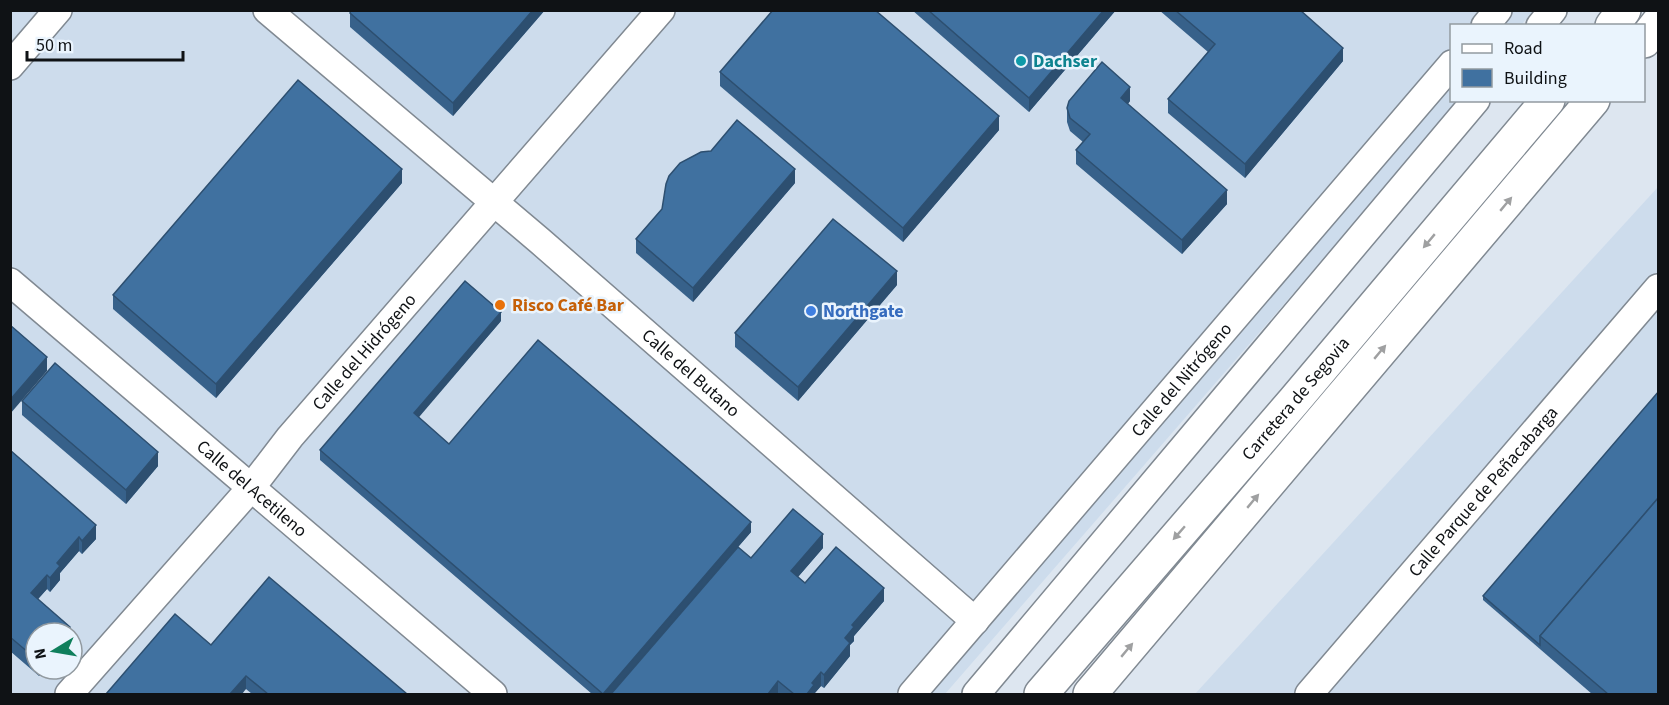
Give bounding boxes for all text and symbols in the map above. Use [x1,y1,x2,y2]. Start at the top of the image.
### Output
scale bar [27,24,183,62]
legend [1450,24,1645,102]
text: 50 m [36,33,72,58]
text: Road [1504,36,1543,61]
place label: Dachser [1033,49,1098,74]
marker: Dachser [1014,54,1028,68]
text: Building [1504,66,1567,91]
one-way arrow [1499,196,1512,212]
one-way arrow [1423,233,1436,248]
street label: Calle del Hidrógeno [306,288,422,416]
place label: Risco Café Bar [512,293,625,318]
marker: Risco Café Bar [493,298,507,312]
place label: Northgate [823,299,904,324]
marker: Northgate [804,304,818,318]
street label: Calle del Nitrógeno [1125,317,1238,442]
street label: Calle del Butano [636,323,745,423]
street label: Carretera de Segovia [1236,331,1355,466]
one-way arrow [1373,344,1386,360]
street label: Calle Parque de Peñacabarga [1403,401,1564,582]
street label: Calle del Acetileno [191,434,313,543]
one-way arrow [1247,493,1260,509]
one-way arrow [1173,525,1186,540]
north arrow [24,621,84,681]
one-way arrow [1121,642,1134,658]
text: N [28,646,52,661]

